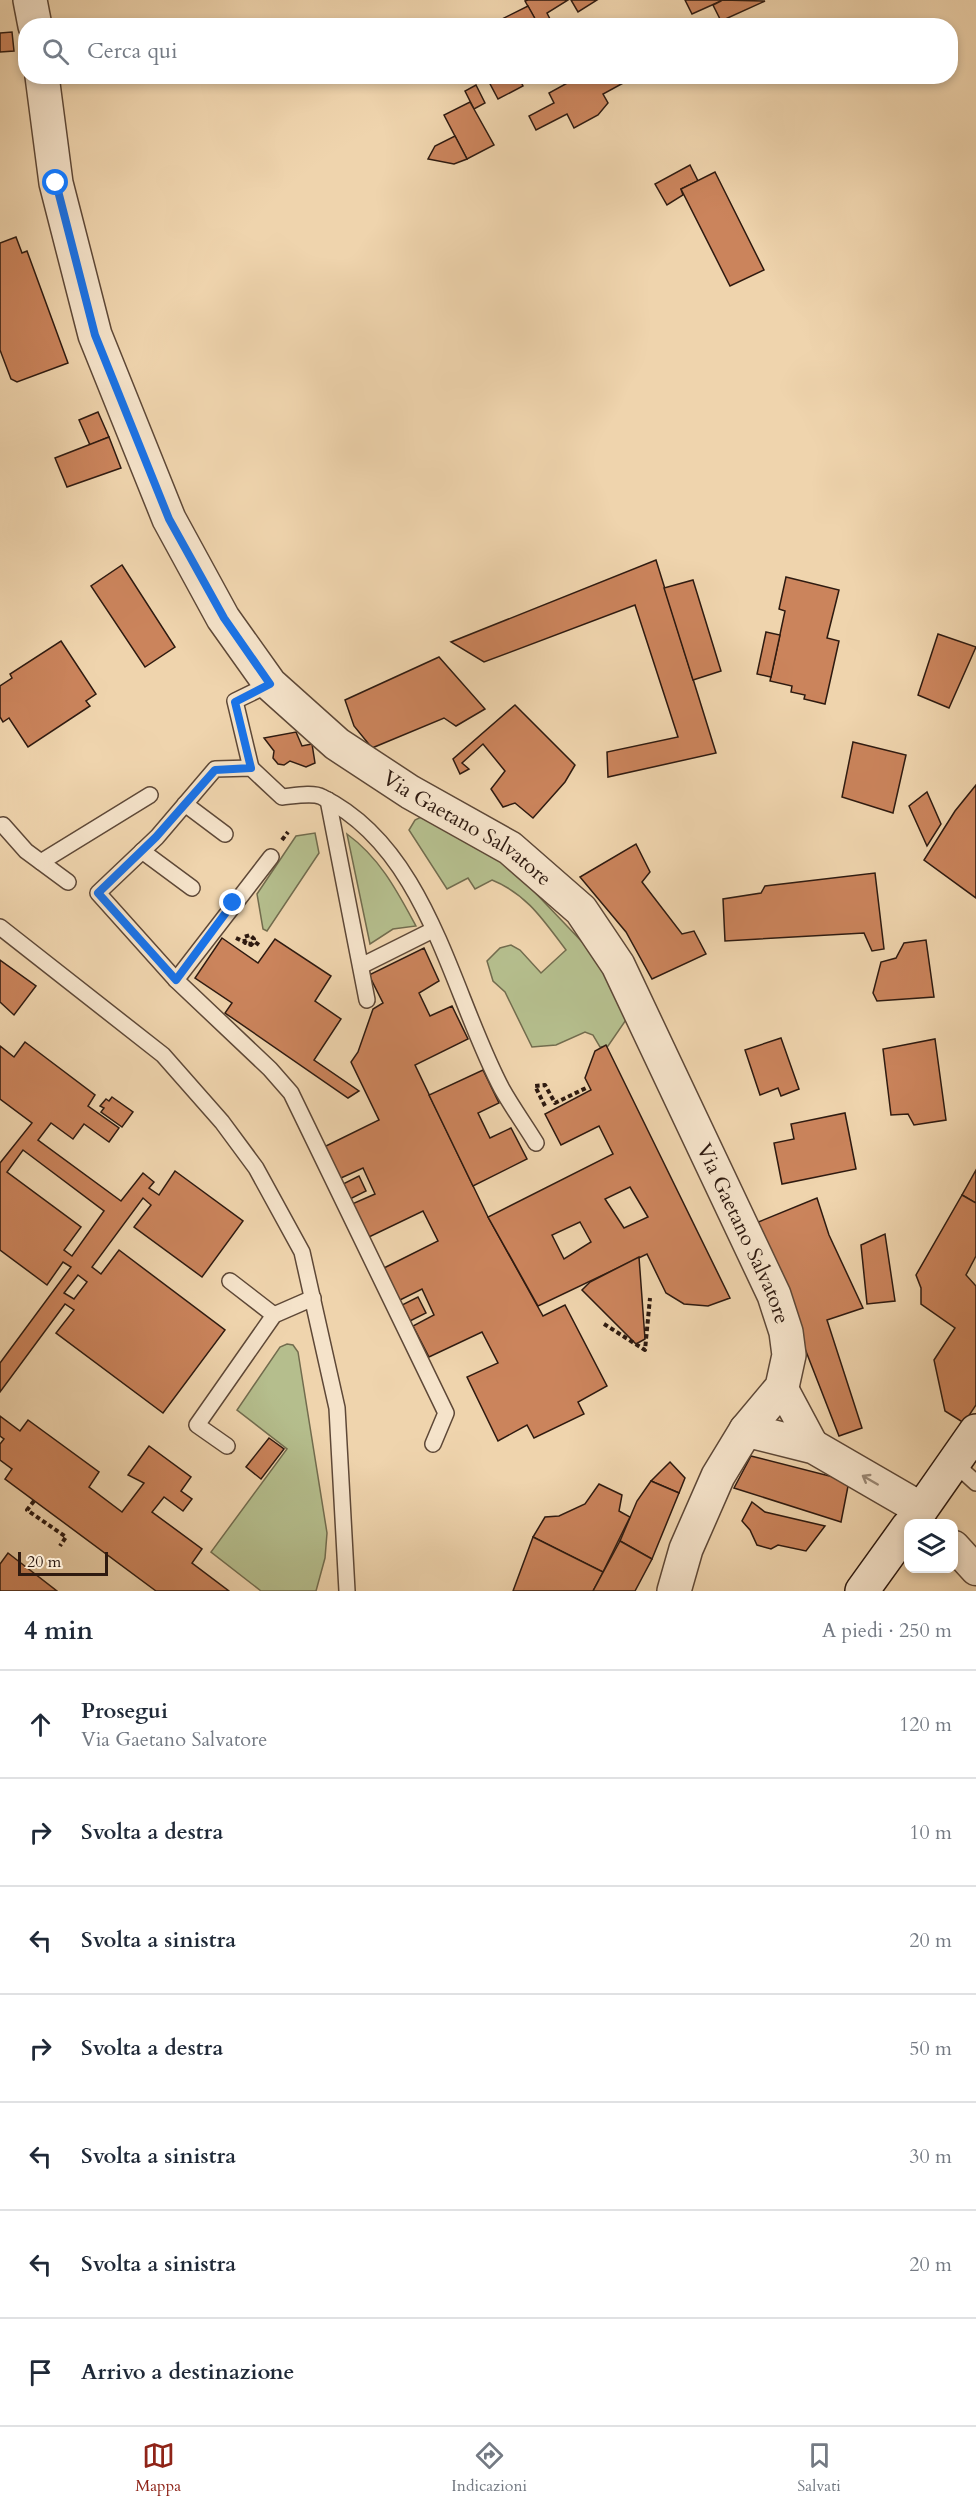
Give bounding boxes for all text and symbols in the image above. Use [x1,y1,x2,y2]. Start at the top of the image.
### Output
search box [18,18,958,84]
icon: search [39,35,72,68]
text: Cerca qui [87,36,177,66]
route start [42,169,68,195]
street label: Via Gaetano Salvatore [377,764,558,893]
route end [219,889,245,915]
street label: Via Gaetano Salvatore [689,1139,796,1328]
one-way arrow [862,1474,879,1486]
map controls [904,1519,958,1573]
button: layers [904,1519,958,1573]
scale bar [18,1549,108,1576]
text: 20 m [27,1551,61,1573]
text: 4 min [24,1613,93,1648]
text: A piedi · 250 m [822,1617,952,1644]
text: Prosegui [81,1696,168,1726]
icon: ahead [24,1708,57,1741]
text: 120 m [899,1711,952,1738]
text: Via Gaetano Salvatore [81,1726,267,1753]
icon: right [24,1816,57,1849]
text: Svolta a destra [81,1817,223,1847]
text: 10 m [909,1819,952,1846]
icon: left [24,1924,57,1957]
text: Svolta a sinistra [81,1925,236,1955]
text: 20 m [909,1927,952,1954]
icon: right [24,2032,57,2065]
text: Svolta a destra [81,2033,223,2063]
text: 50 m [909,2035,952,2062]
icon: left [24,2140,57,2173]
text: Svolta a sinistra [81,2141,236,2171]
text: 30 m [909,2143,952,2170]
icon: left [24,2248,57,2281]
text: Svolta a sinistra [81,2249,236,2279]
text: 20 m [909,2251,952,2278]
icon: arrive [24,2356,57,2389]
text: Arrivo a destinazione [81,2357,294,2387]
tab: Mappa [135,2439,181,2497]
tab: Indicazioni [451,2439,527,2497]
tab: Salvati [797,2439,841,2497]

